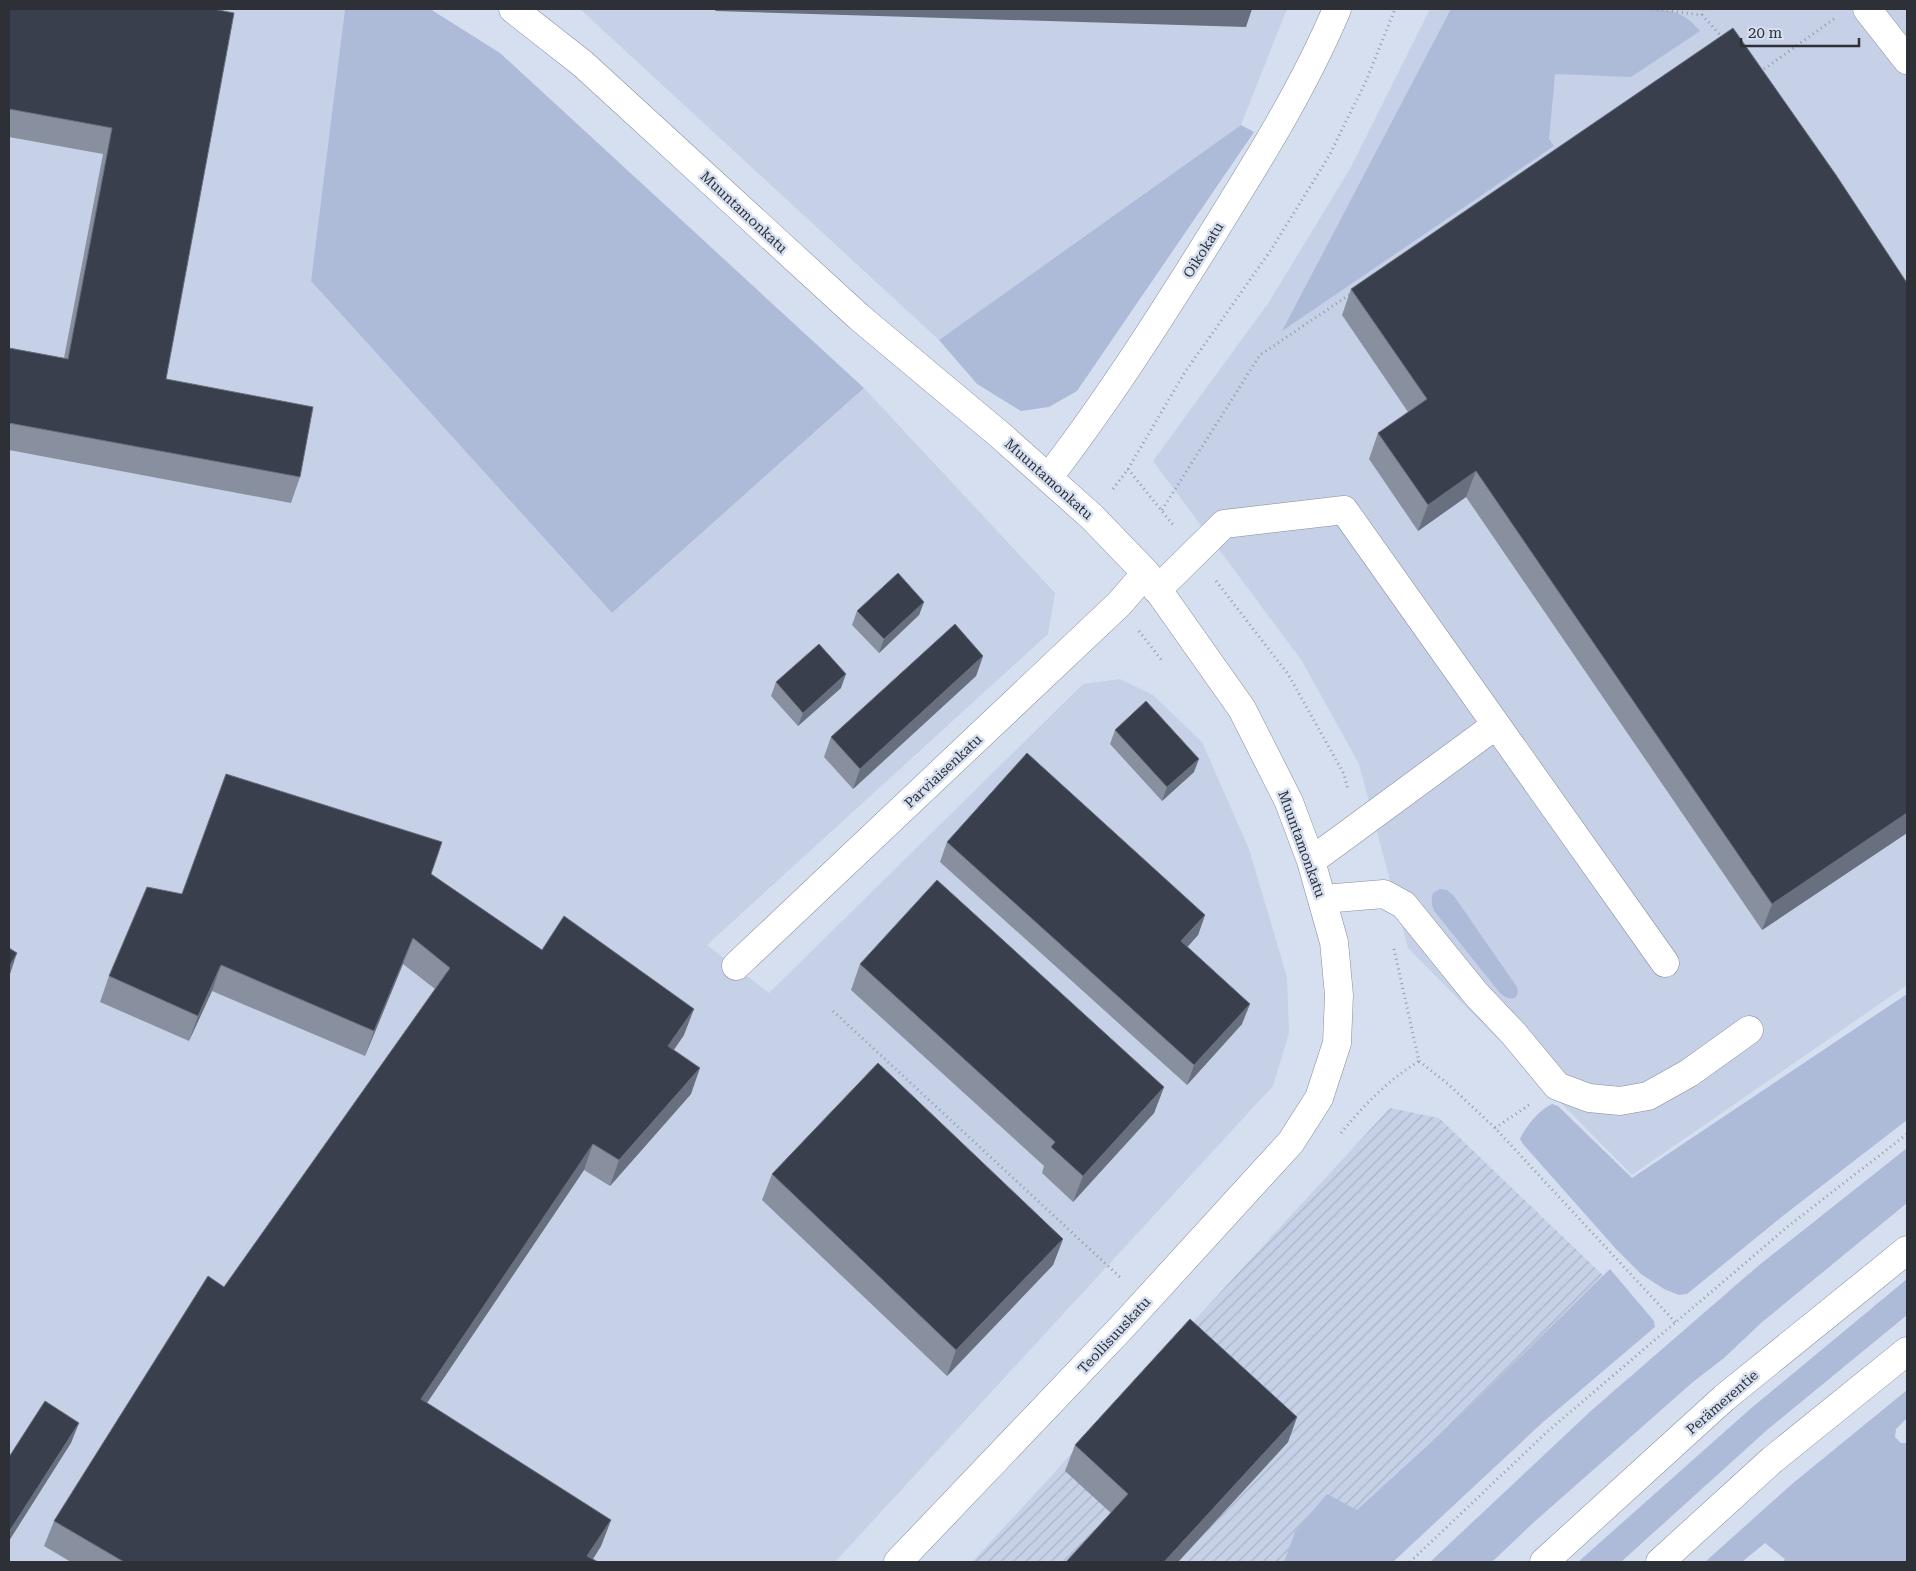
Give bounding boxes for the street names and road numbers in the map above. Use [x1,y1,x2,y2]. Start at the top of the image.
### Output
street label: Muuntamonkatu [697,168,791,256]
street label: Oikokatu [1180,219,1226,281]
street label: Muuntamonkatu [1002,435,1096,523]
street label: Parviaisenkatu [901,731,985,811]
street label: Muuntamonkatu [1275,788,1329,900]
street label: Teollisuuskatu [1075,1293,1154,1376]
street label: Perämerentie [1683,1366,1761,1437]

